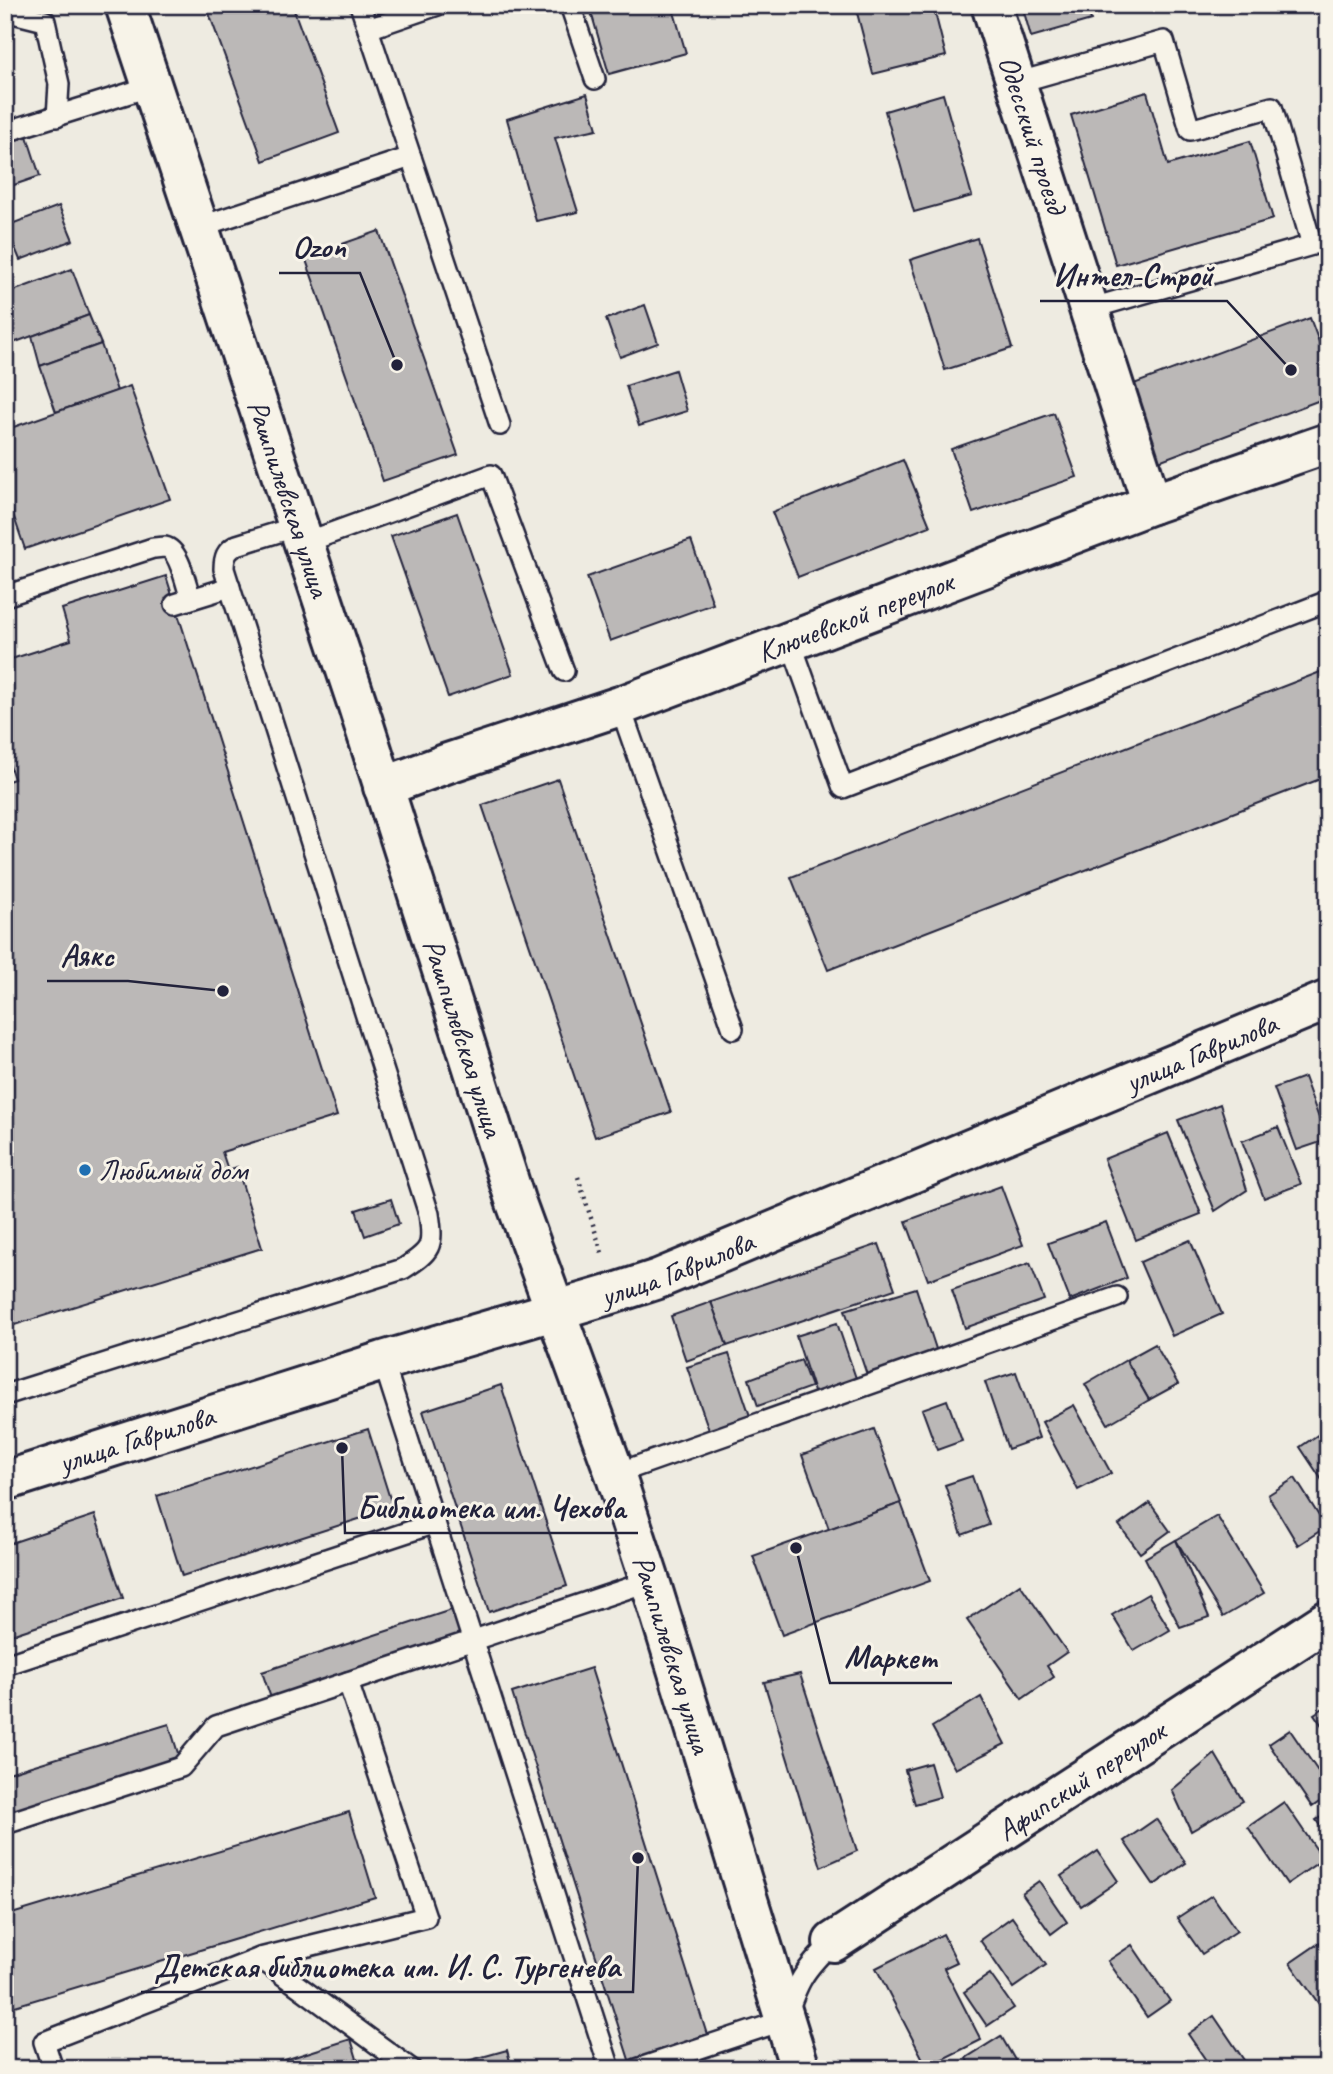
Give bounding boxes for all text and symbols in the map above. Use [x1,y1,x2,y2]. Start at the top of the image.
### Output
street label: Одесский проезд [990,51,1077,220]
callout: Ozon [279,220,360,273]
text: Ozon [292,226,347,267]
callout: Интел-Строй [1040,248,1227,301]
text: Интел-Строй [1053,255,1215,296]
street label: Рашпилевская улица [239,395,340,604]
street label: Ключевской переулок [752,561,961,671]
callout: Аякс [47,928,128,981]
street label: Рашпилевская улица [414,934,513,1143]
text: Аякс [60,935,115,976]
street label: улица Гаврилова [1118,1004,1285,1102]
place label: Любимый дом [99,1151,250,1189]
marker: Любимый дом [77,1162,93,1178]
street label: улица Гаврилова [594,1222,761,1316]
street label: улица Гаврилова [52,1396,221,1482]
callout: Библиотека им. Чехова [345,1480,638,1533]
text: Библиотека им. Чехова [357,1487,628,1528]
street label: Рашпилевская улица [624,1550,721,1760]
callout: Маркет [830,1630,952,1683]
text: Маркет [844,1637,938,1678]
street label: Афипский переулок [990,1710,1175,1849]
callout: Детская библиотека им. И. С. Тургенева [141,1939,633,1992]
text: Детская библиотека им. И. С. Тургенева [154,1946,622,1987]

